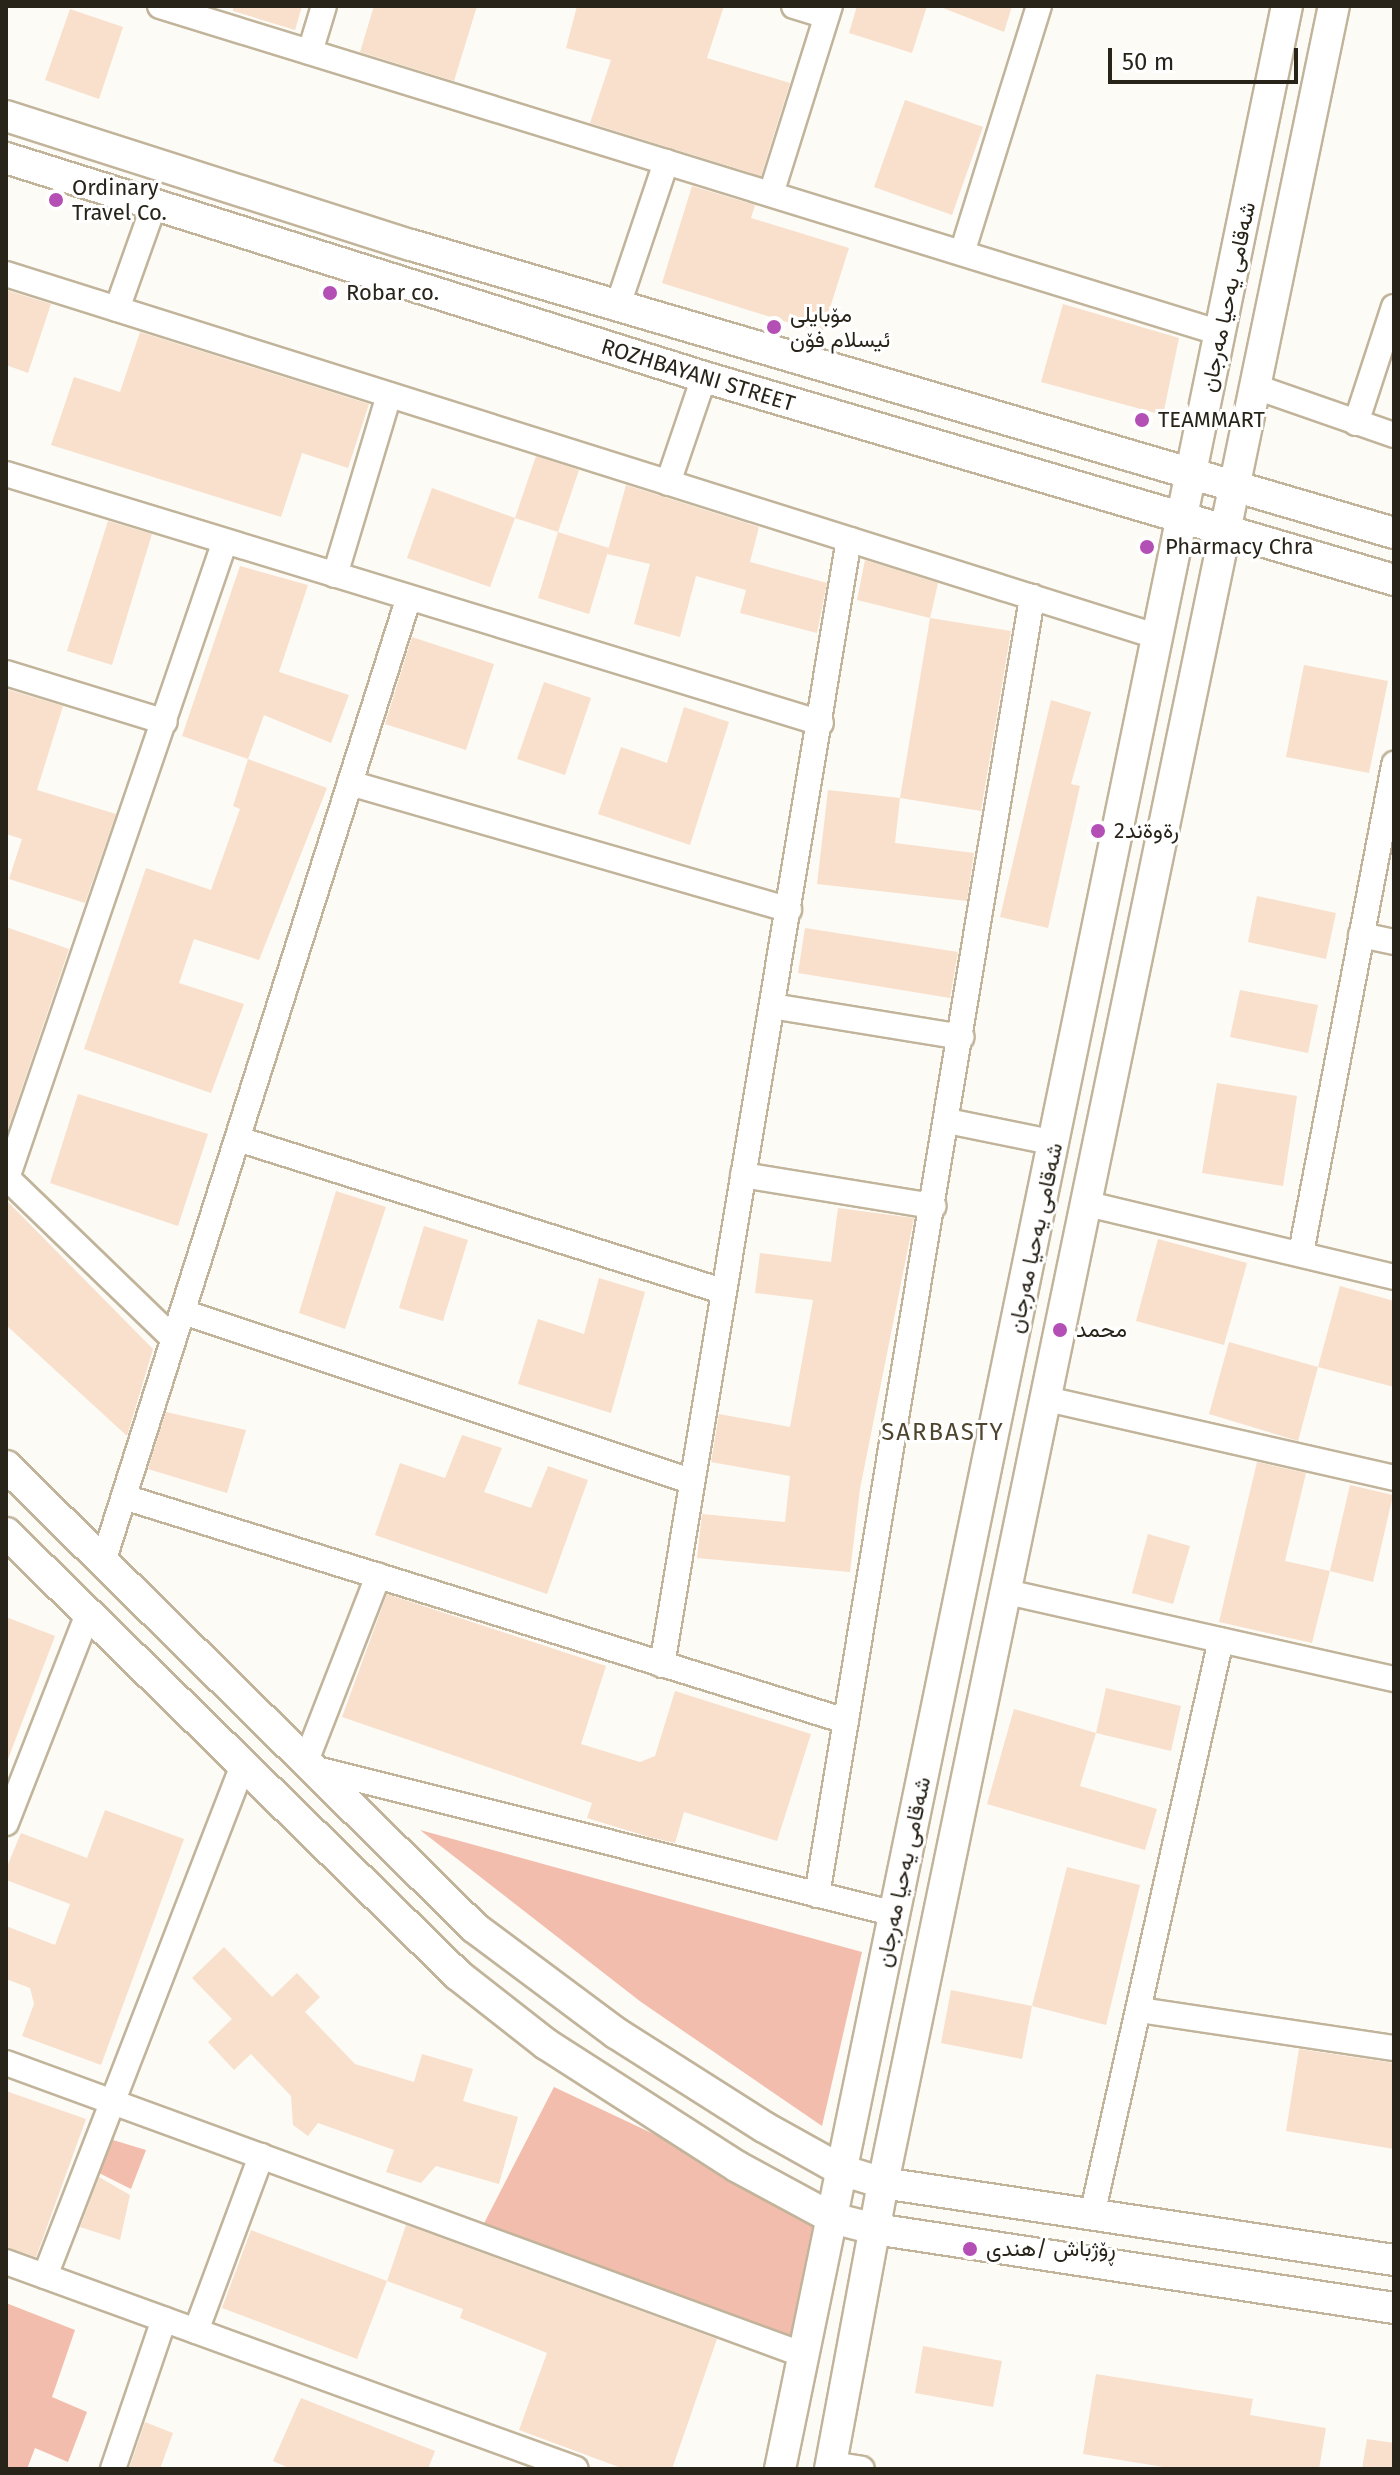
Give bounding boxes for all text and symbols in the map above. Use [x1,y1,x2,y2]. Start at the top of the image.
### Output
scale bar [1112,32,1302,82]
text: 50 m [1122,48,1174,76]
place label: Ordinary Travel Co. [72,174,167,226]
marker: Ordinary Travel Co. [47,191,65,209]
street label: شەقامی یەحیا مەرجان [1195,200,1261,394]
place label: Robar co. [346,280,439,306]
marker: Robar co. [321,284,339,302]
place label: مۆبایلی ئیسلام فۆن [790,301,890,352]
marker: مۆبایلی ئیسلام فۆن [765,318,783,336]
street label: ROZHBAYANI STREET [598,333,798,417]
place label: TEAMMART [1158,407,1265,433]
marker: TEAMMART [1133,411,1151,429]
place label: Pharmacy Chra [1165,534,1313,560]
marker: Pharmacy Chra [1136,536,1158,558]
place label: رةوةند2 [1114,818,1179,844]
marker: رةوةند2 [1089,822,1107,840]
street label: شەقامی یەحیا مەرجان [1002,1141,1068,1335]
place label: محمد [1076,1317,1127,1343]
marker: محمد [1051,1321,1069,1339]
district label: SARBASTY [881,1419,1005,1447]
street label: شەقامی یەحیا مەرجان [870,1775,936,1969]
place label: ڕۆژباش /ھندی [986,2236,1116,2262]
marker: ڕۆژباش /ھندی [961,2240,979,2258]

